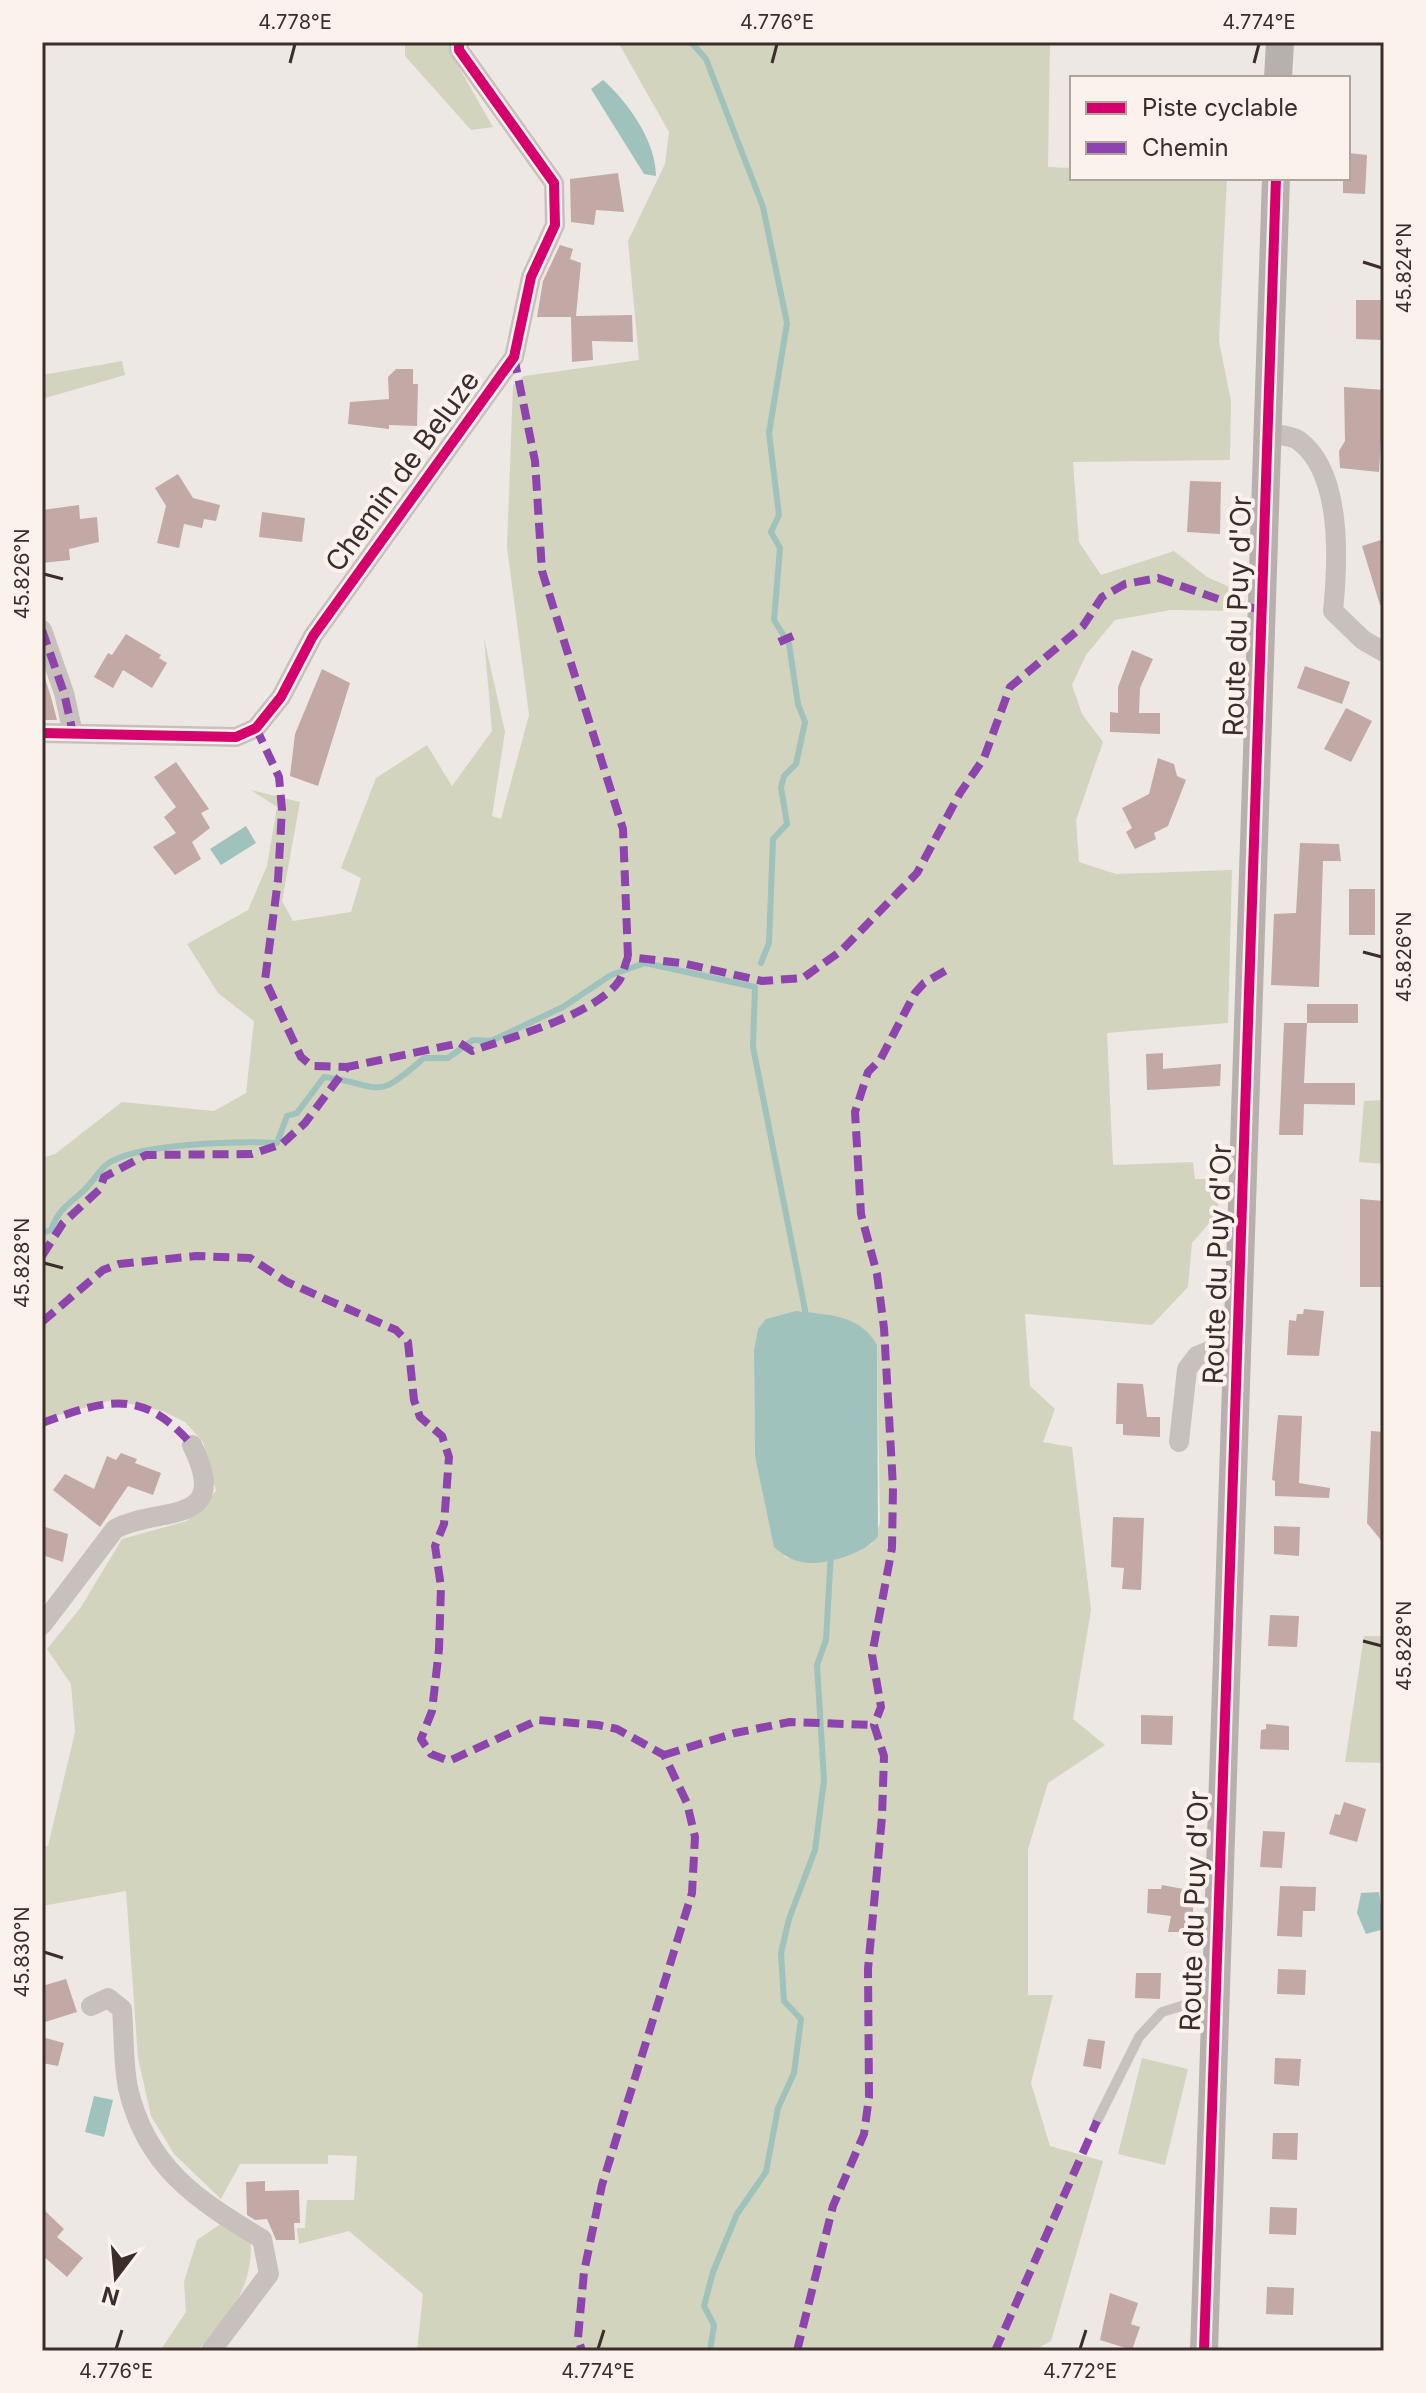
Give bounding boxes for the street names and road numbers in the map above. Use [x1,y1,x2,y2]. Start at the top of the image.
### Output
street label: Chemin de Beluze [318,364,486,578]
street label: Route du Puy d'Or [1216,495,1258,737]
street label: Route du Puy d'Or [1196,1143,1238,1385]
street label: Route du Puy d'Or [1173,1790,1215,2032]

